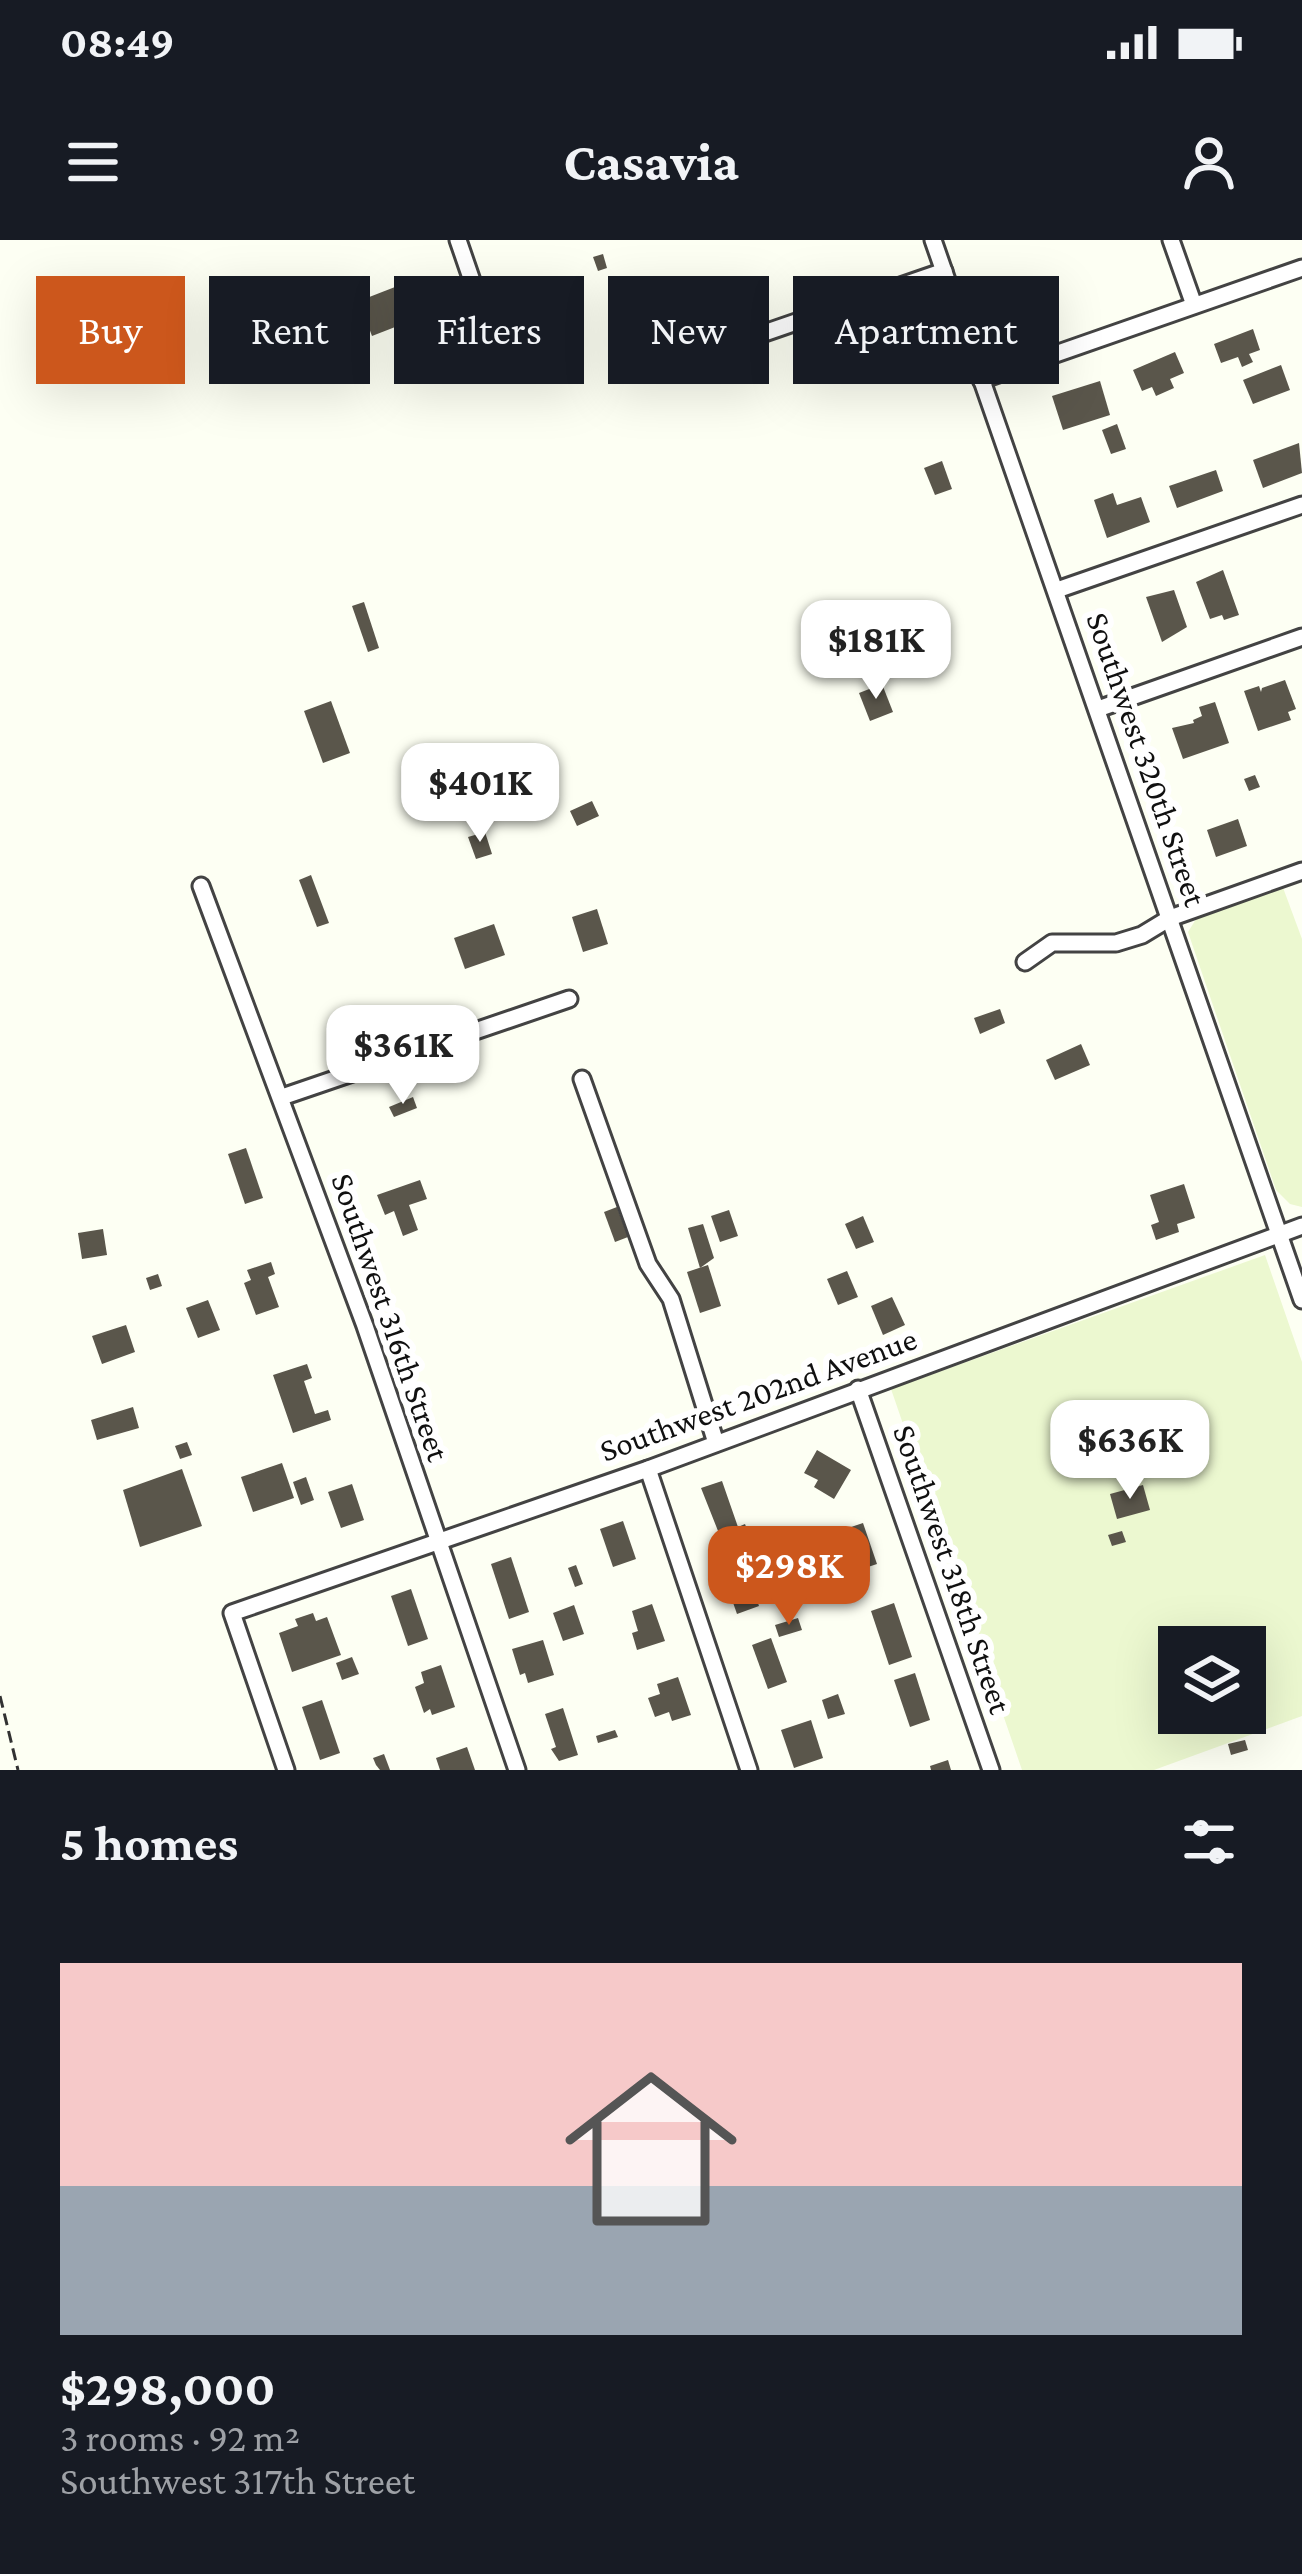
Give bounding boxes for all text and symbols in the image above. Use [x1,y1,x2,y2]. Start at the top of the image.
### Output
text: 08:49 [60,17,175,67]
icon: menu [60,129,126,195]
icon: person [1176,129,1242,195]
text: Casavia [563,132,739,192]
chip: Buy [36,276,185,384]
chip: Rent [209,276,370,384]
chip: Filters [394,276,584,384]
chip: New [608,276,769,384]
chip: Apartment [793,276,1059,384]
pin: $181K [792,600,960,702]
street label: Southwest 320th Street [1079,607,1215,912]
text: $181K [828,617,924,660]
pin: $401K [396,743,564,845]
text: $401K [428,760,532,803]
pin: $361K [319,1005,487,1107]
text: $361K [353,1022,453,1065]
street label: Southwest 316th Street [324,1168,458,1467]
street label: Southwest 202nd Avenue [594,1319,922,1469]
pin: $636K [1046,1400,1214,1502]
text: $636K [1077,1417,1183,1460]
street label: Southwest 318th Street [886,1420,1020,1719]
pin: $298K [705,1526,873,1628]
text: $298K [735,1543,843,1586]
map controls [1158,1626,1266,1734]
button: layers [1158,1626,1266,1734]
icon: filters [1176,1809,1242,1875]
text: 5 homes [60,1814,238,1871]
icon: home [543,2041,759,2257]
text: $298,000 [60,2359,275,2416]
text: 3 rooms · 92 m² [60,2416,300,2459]
text: Southwest 317th Street [60,2459,415,2502]

